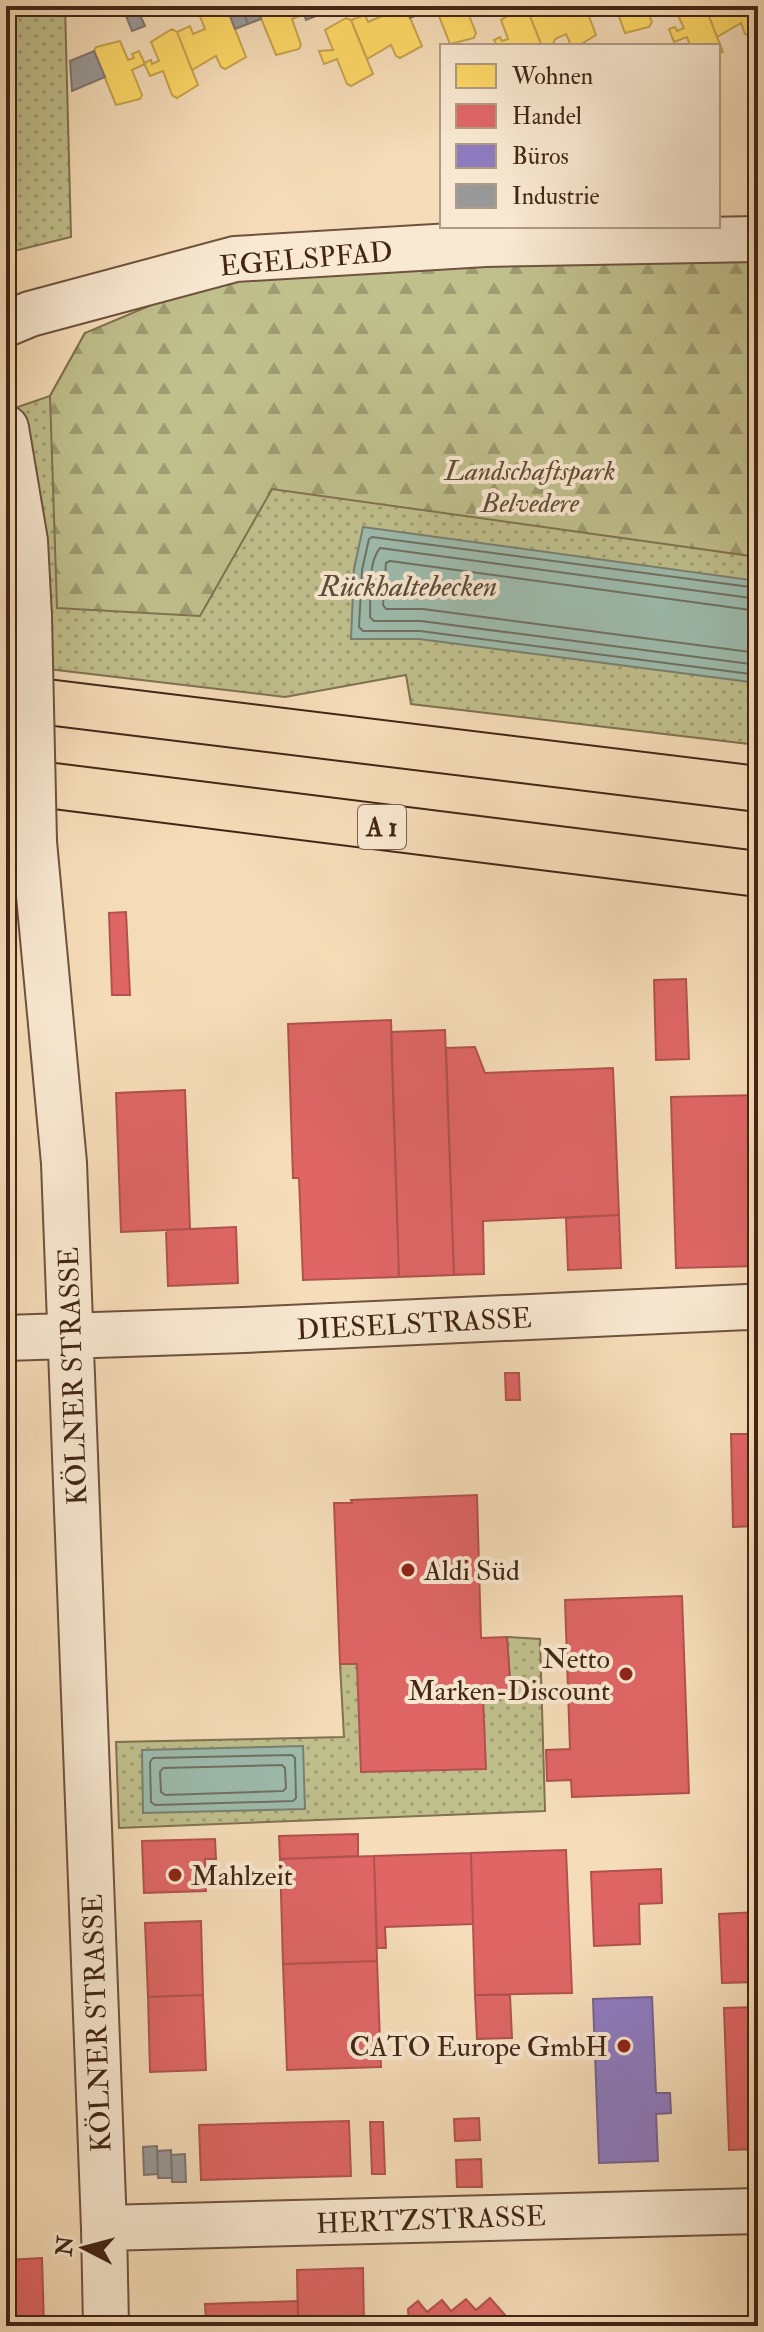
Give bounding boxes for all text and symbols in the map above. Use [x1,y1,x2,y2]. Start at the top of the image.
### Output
legend [440,44,720,228]
text: Wohnen [511,61,593,92]
text: Handel [512,101,582,132]
text: Büros [512,141,569,172]
text: Industrie [512,181,600,212]
street label: EGELSPFAD [218,235,394,284]
park label: Landschaftspark Belvedere [443,454,616,521]
water label: Rückhaltebecken [318,568,497,605]
road number: A 1 [358,805,406,849]
street label: KÖLNER STRASSE [52,1246,95,1506]
street label: DIESELSTRASSE [296,1301,533,1348]
place label: Aldi Süd [423,1554,520,1589]
marker: Aldi Süd [399,1561,417,1579]
place label: Netto Marken-Discount [408,1642,610,1709]
marker: Netto Marken-Discount [617,1665,635,1683]
place label: Mahlzeit [191,1859,293,1894]
marker: Mahlzeit [166,1866,184,1884]
street label: KÖLNER STRASSE [76,1893,119,2153]
place label: CATO Europe GmbH [350,2030,608,2065]
marker: CATO Europe GmbH [615,2037,633,2055]
street label: HERTZSTRASSE [316,2199,547,2242]
north arrow [44,2208,124,2288]
text: N [50,2234,80,2258]

